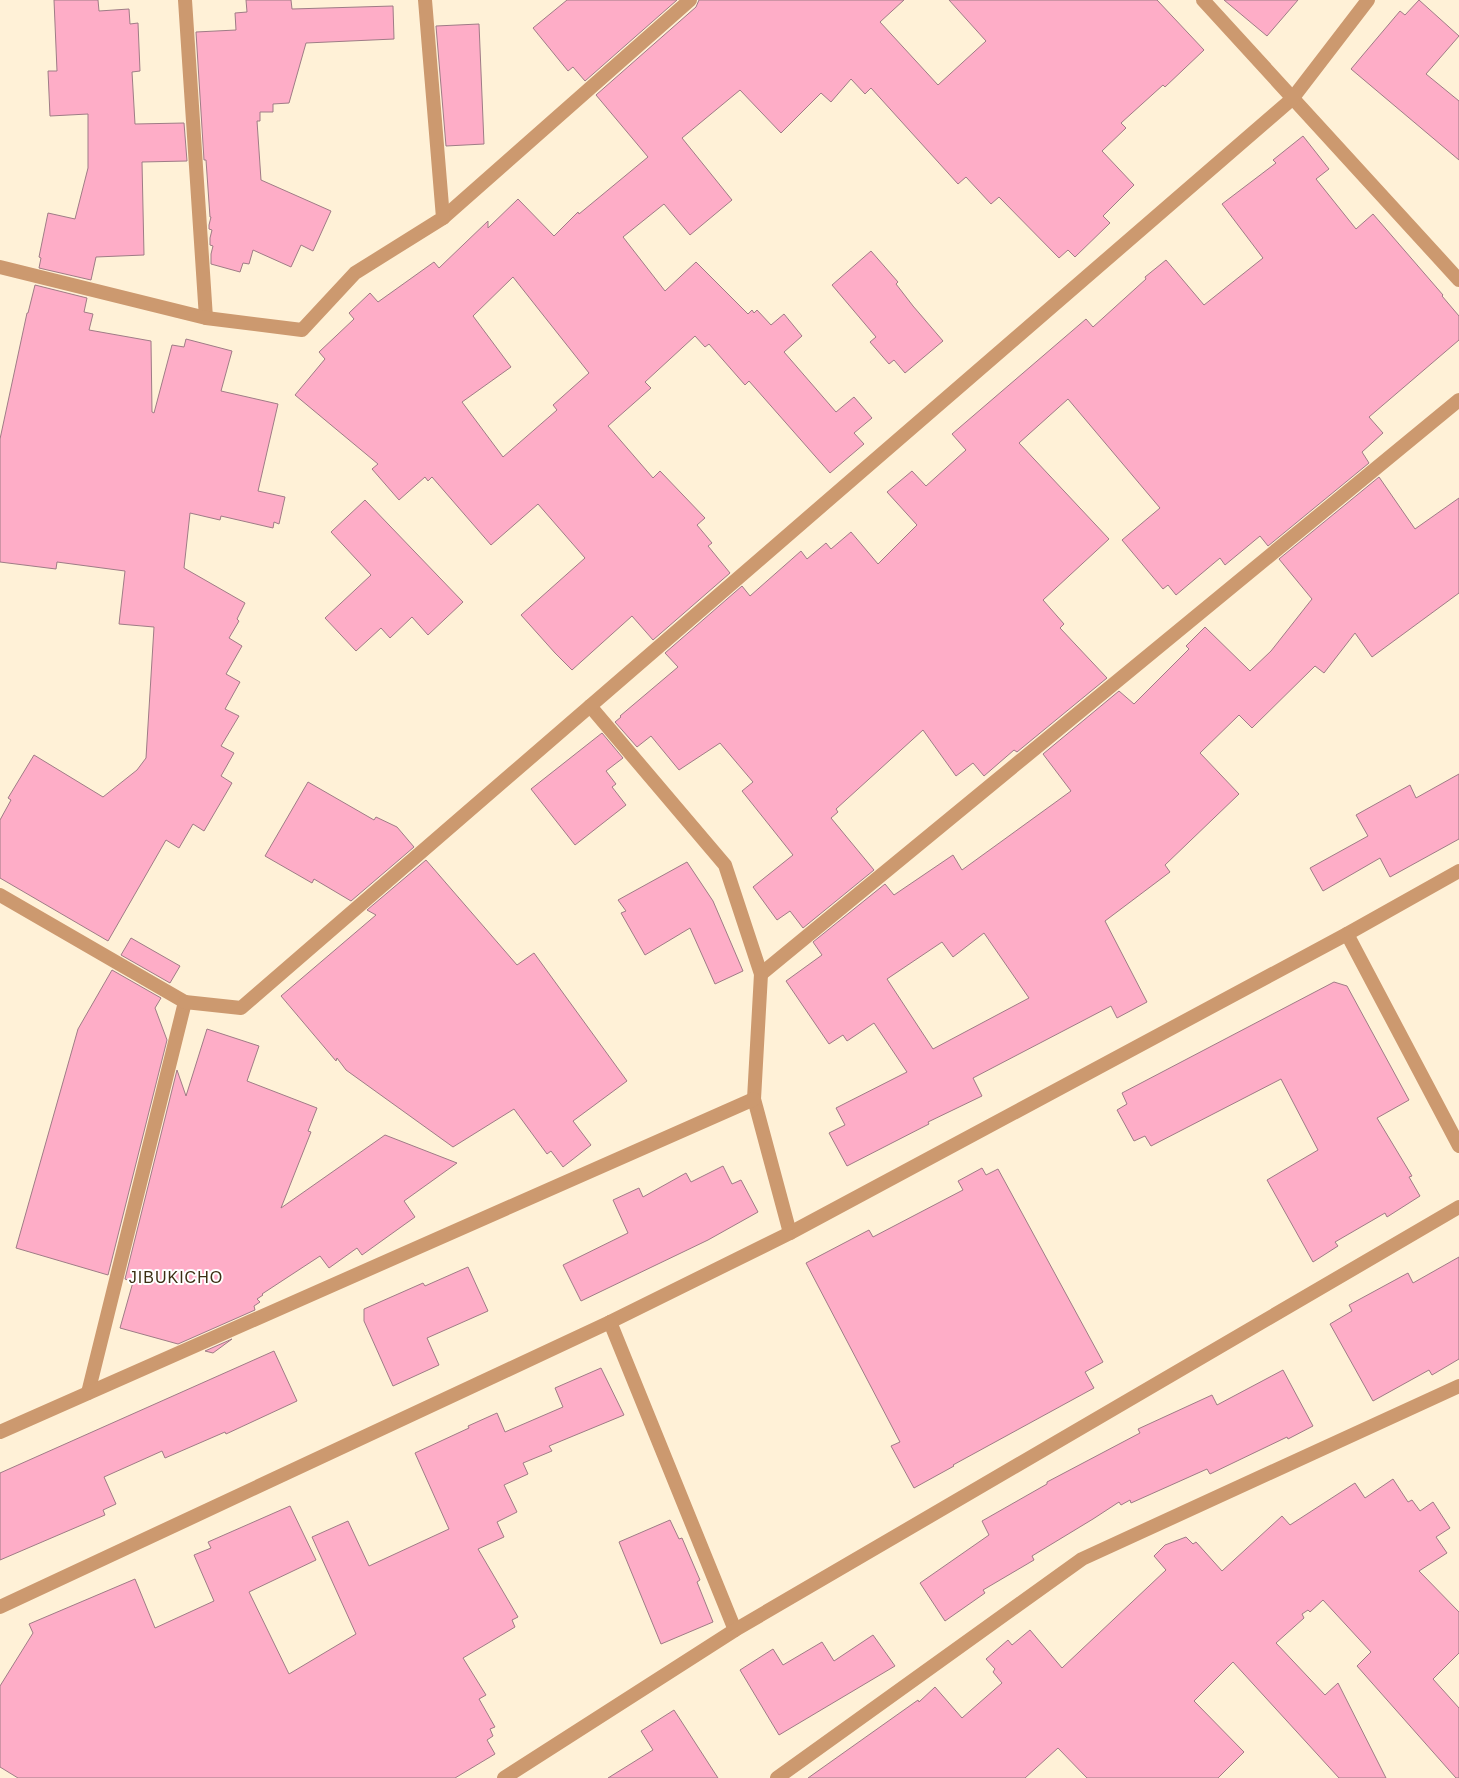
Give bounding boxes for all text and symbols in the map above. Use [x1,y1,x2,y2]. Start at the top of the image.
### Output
district label: JIBUKICHO [129,1269,223,1286]

